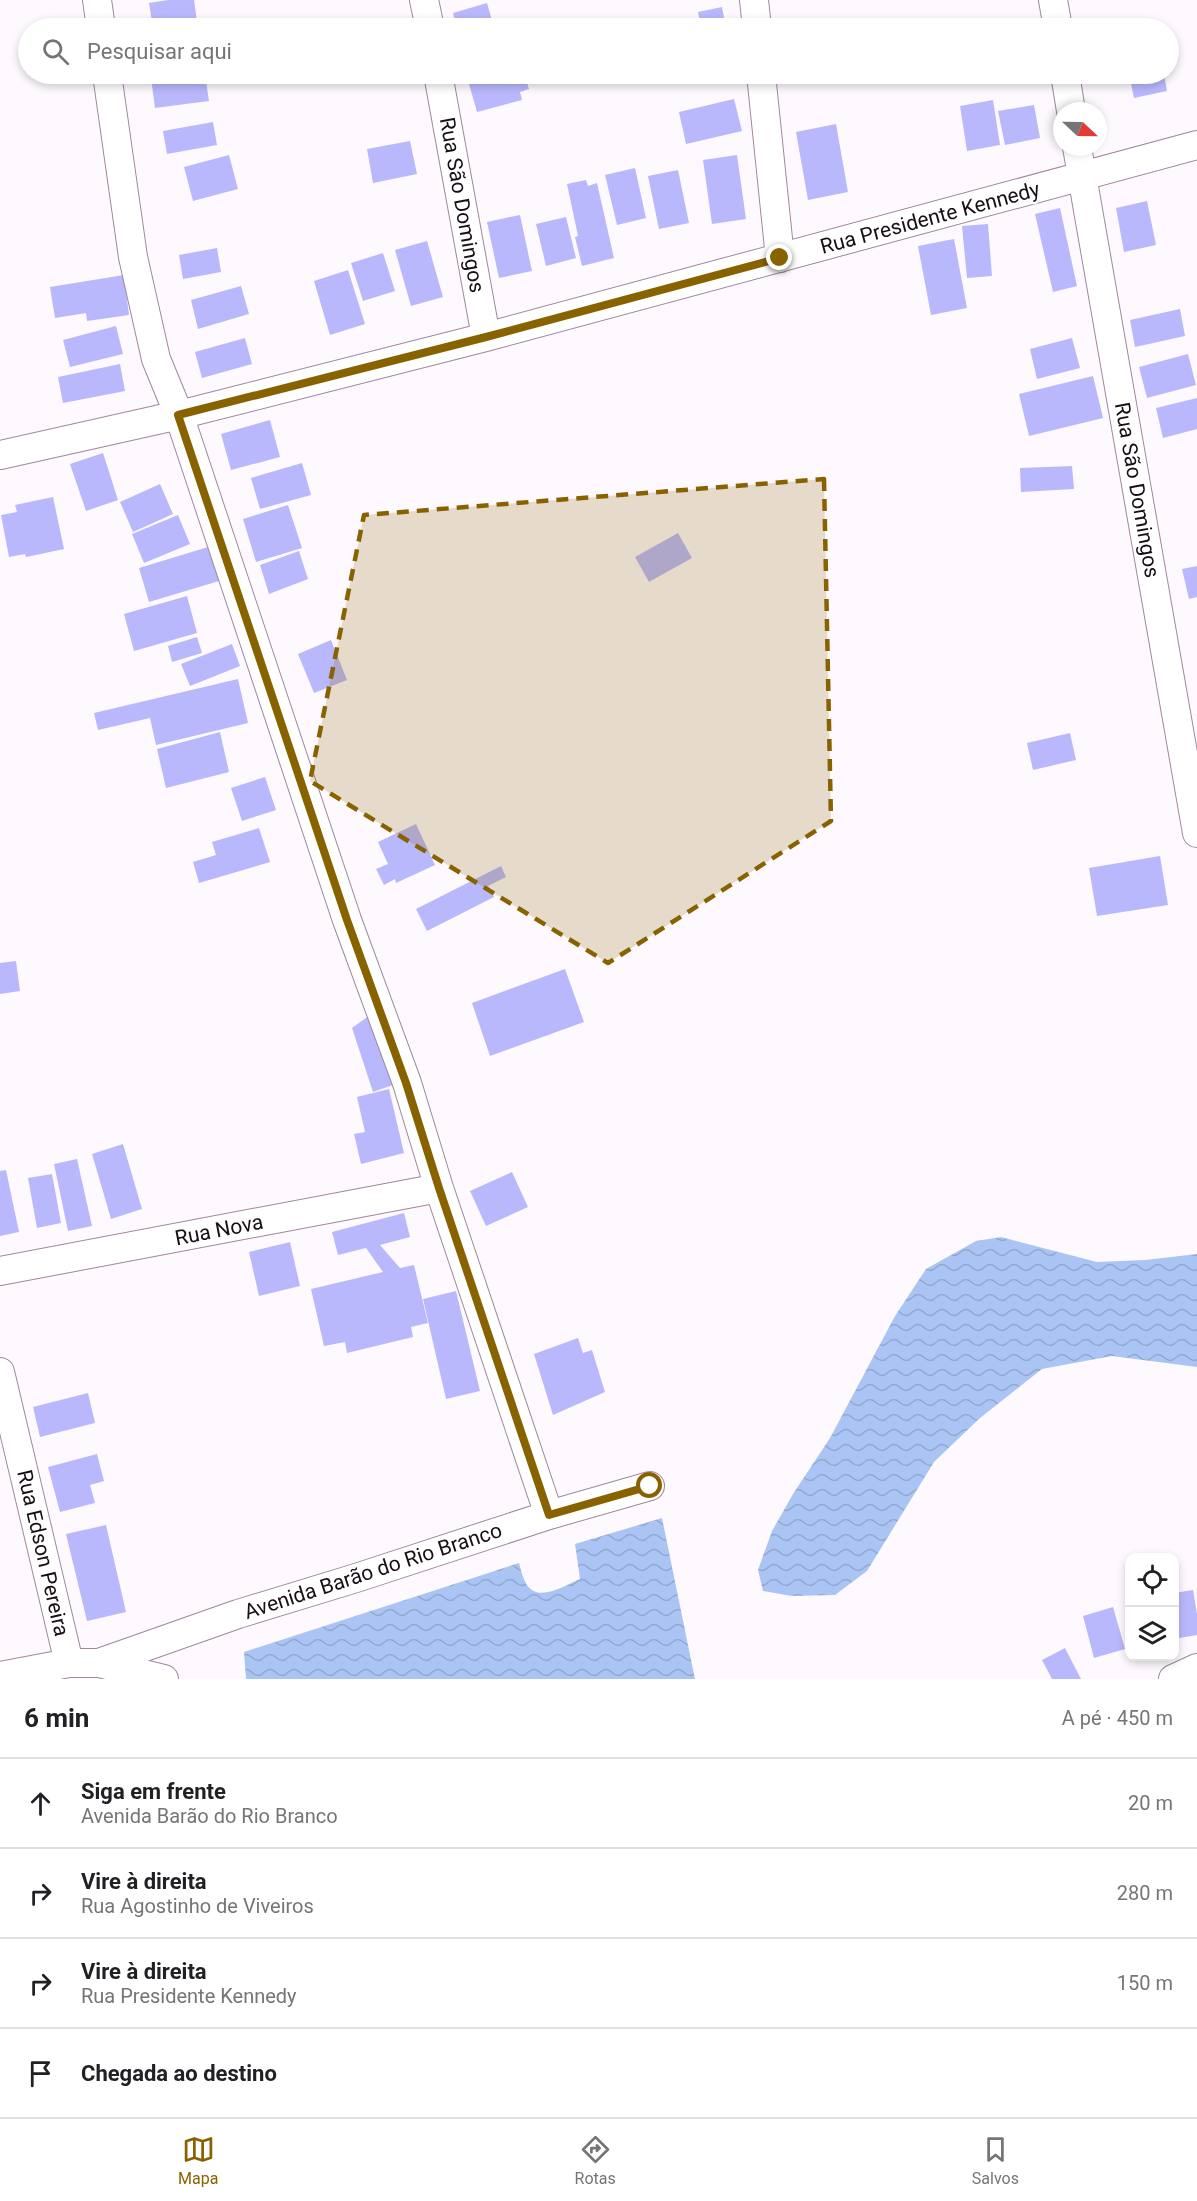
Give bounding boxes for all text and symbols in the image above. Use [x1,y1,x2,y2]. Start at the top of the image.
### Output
search box [18,18,1179,84]
icon: search [39,35,72,68]
text: Pesquisar aqui [87,39,232,64]
north arrow [1053,102,1107,156]
street label: Rua São Domingos [435,115,489,295]
street label: Rua Presidente Kennedy [818,177,1042,259]
route end [766,244,792,270]
street label: Rua São Domingos [1110,400,1164,580]
street label: Rua Nova [173,1210,265,1250]
street label: Rua Edson Pereira [12,1468,74,1638]
route start [636,1472,662,1498]
street label: Avenida Barão do Rio Branco [241,1518,505,1624]
map controls [1125,1553,1179,1661]
button: locate [1125,1553,1179,1607]
button: layers [1125,1607,1179,1661]
text: 6 min [24,1703,89,1733]
text: A pé · 450 m [1062,1706,1173,1730]
text: Siga em frente [81,1779,226,1804]
icon: ahead [24,1787,57,1820]
text: 20 m [1128,1791,1173,1815]
text: Avenida Barão do Rio Branco [81,1804,338,1828]
text: Vire à direita [81,1869,207,1894]
icon: right [24,1877,57,1910]
text: 280 m [1117,1881,1173,1905]
text: Rua Agostinho de Viveiros [81,1894,314,1918]
text: Vire à direita [81,1959,207,1984]
icon: right [24,1967,57,2000]
text: 150 m [1117,1971,1173,1995]
text: Rua Presidente Kennedy [81,1984,297,2008]
icon: arrive [24,2057,57,2090]
text: Chegada ao destino [81,2061,277,2086]
tab: Mapa [178,2133,218,2188]
tab: Rotas [575,2133,616,2188]
tab: Salvos [972,2133,1019,2188]

